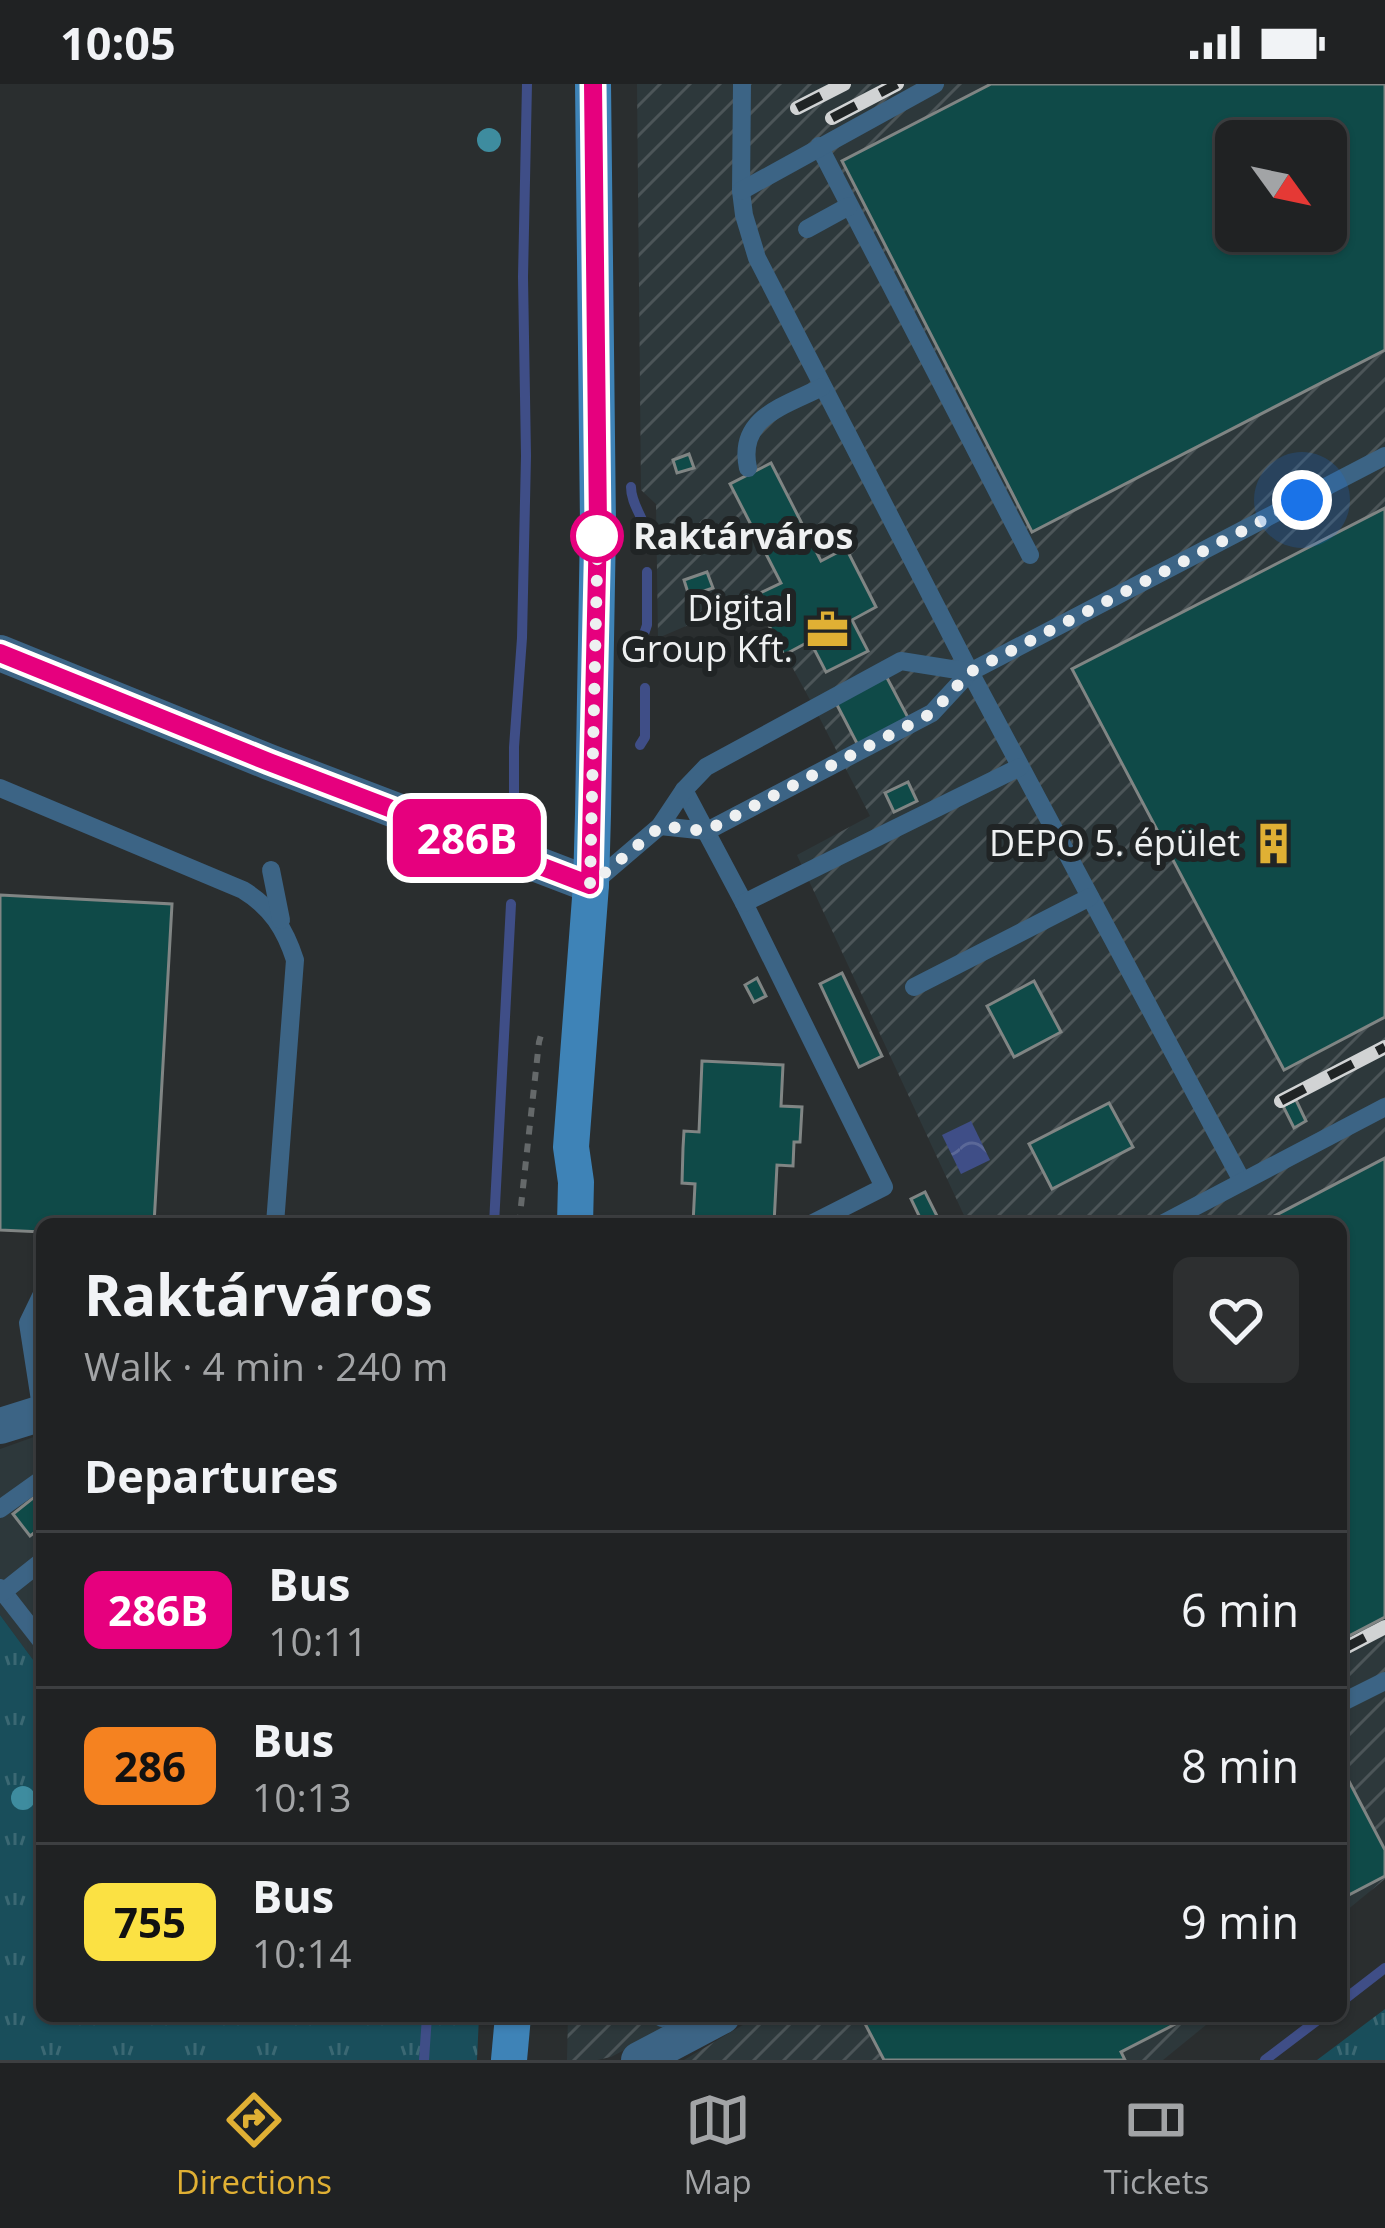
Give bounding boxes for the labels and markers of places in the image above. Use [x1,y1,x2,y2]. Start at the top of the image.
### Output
marker: Raktárváros [572,511,622,561]
place label: Raktárváros [633,511,853,560]
place label: Digital Group Kft. [621,583,793,673]
office icon: Digital Group Kft. [804,606,850,652]
place label: DEPO 5. épület [989,818,1240,867]
building icon: DEPO 5. épület [1251,820,1297,866]

